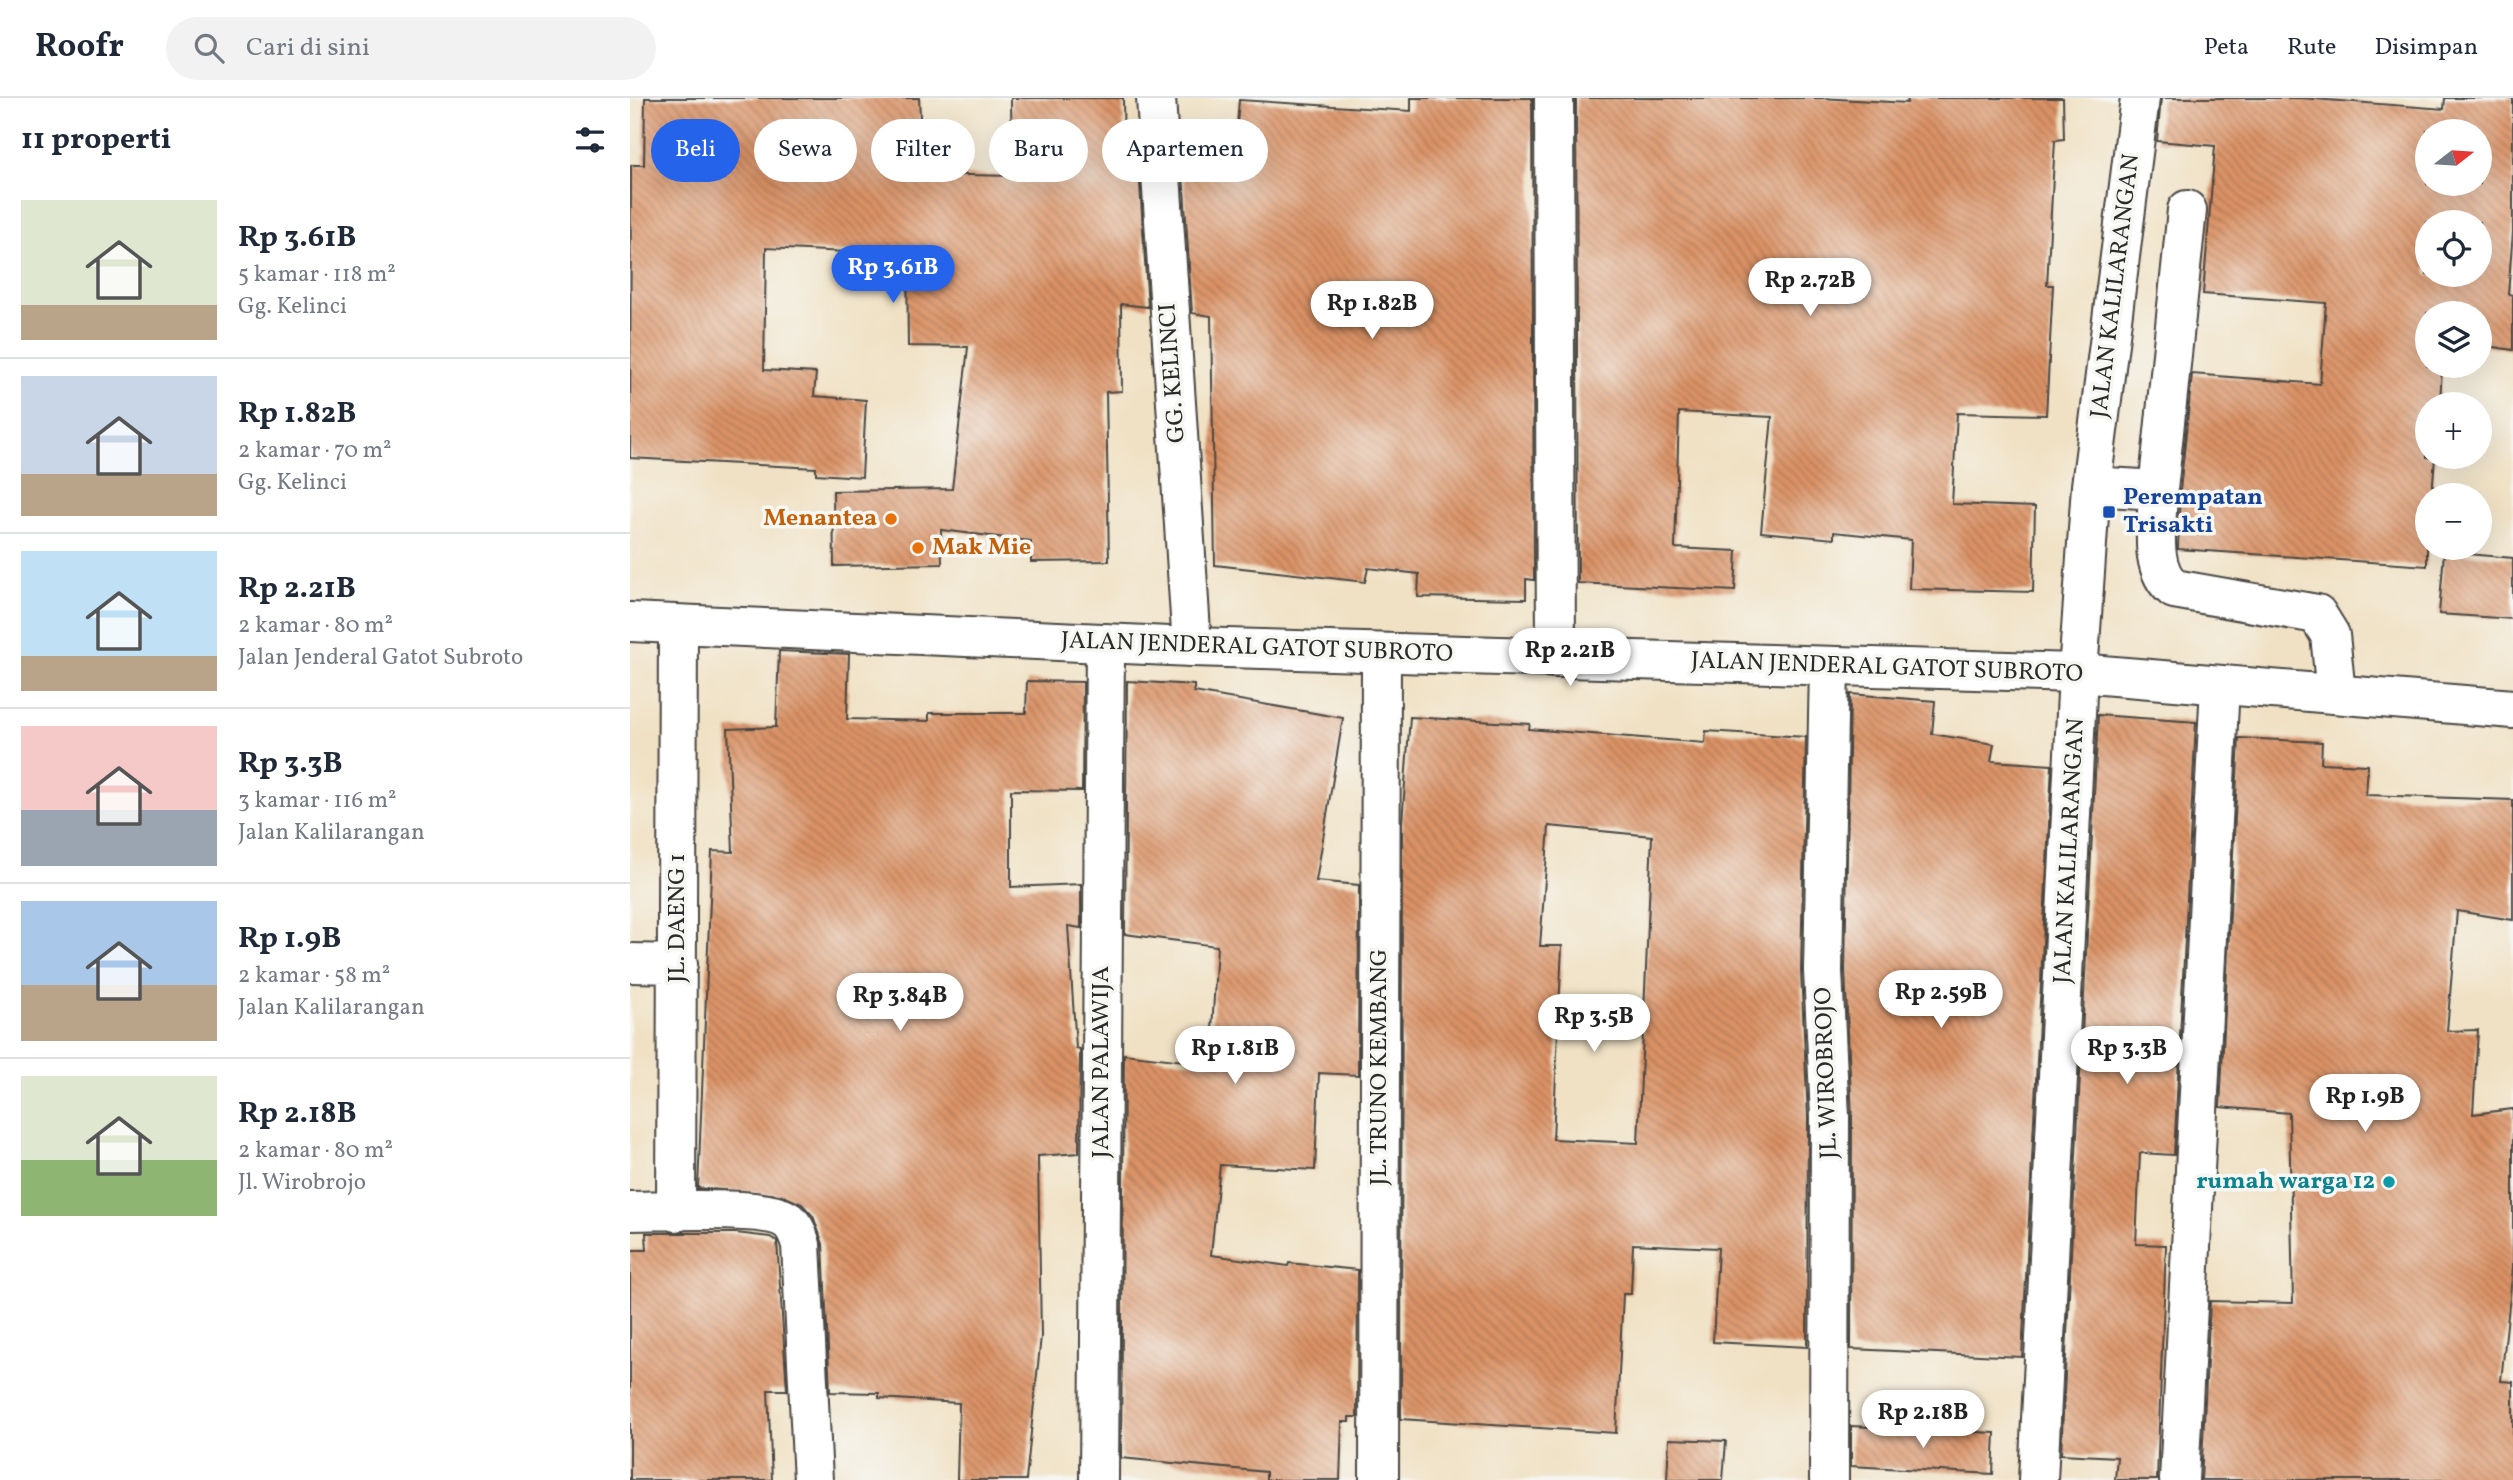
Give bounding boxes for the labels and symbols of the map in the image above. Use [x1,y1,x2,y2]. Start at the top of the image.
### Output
north arrow [2415,119,2492,196]
street label: JALAN KALILARANGAN [2083,152,2149,420]
pin: Rp 3.61B [821,246,965,305]
pin: Rp 2.72B [1738,258,1882,318]
pin: Rp 1.82B [1300,282,1444,341]
street label: GG. KELINCI [1151,302,1195,444]
place label: Perempatan Trisakti [2123,481,2263,543]
place label: Menantea [763,502,877,536]
marker: Perempatan Trisakti [2101,504,2117,520]
marker: Menantea [883,511,899,527]
place label: Mak Mie [932,531,1031,565]
marker: Mak Mie [910,540,926,556]
street label: JALAN JENDERAL GATOT SUBROTO [1060,624,1454,672]
pin: Rp 2.21B [1498,628,1642,688]
street label: JALAN JENDERAL GATOT SUBROTO [1690,644,2084,692]
street label: JALAN KALILARANGAN [2046,717,2094,985]
street label: JL. DAENG 1 [661,853,695,983]
street label: JL. TRUNO KEMBANG [1363,949,1397,1185]
street label: JALAN PALAWIJA [1085,966,1119,1158]
pin: Rp 2.59B [1869,970,2013,1030]
pin: Rp 3.84B [828,974,972,1033]
street label: JL. WIROBROJO [1807,986,1847,1160]
pin: Rp 3.5B [1529,995,1659,1054]
pin: Rp 1.81B [1163,1026,1307,1086]
pin: Rp 3.3B [2062,1026,2192,1086]
pin: Rp 1.9B [2300,1074,2430,1134]
place label: rumah warga 12 [2196,1165,2375,1199]
marker: rumah warga 12 [2381,1174,2397,1190]
pin: Rp 2.18B [1851,1390,1995,1450]

